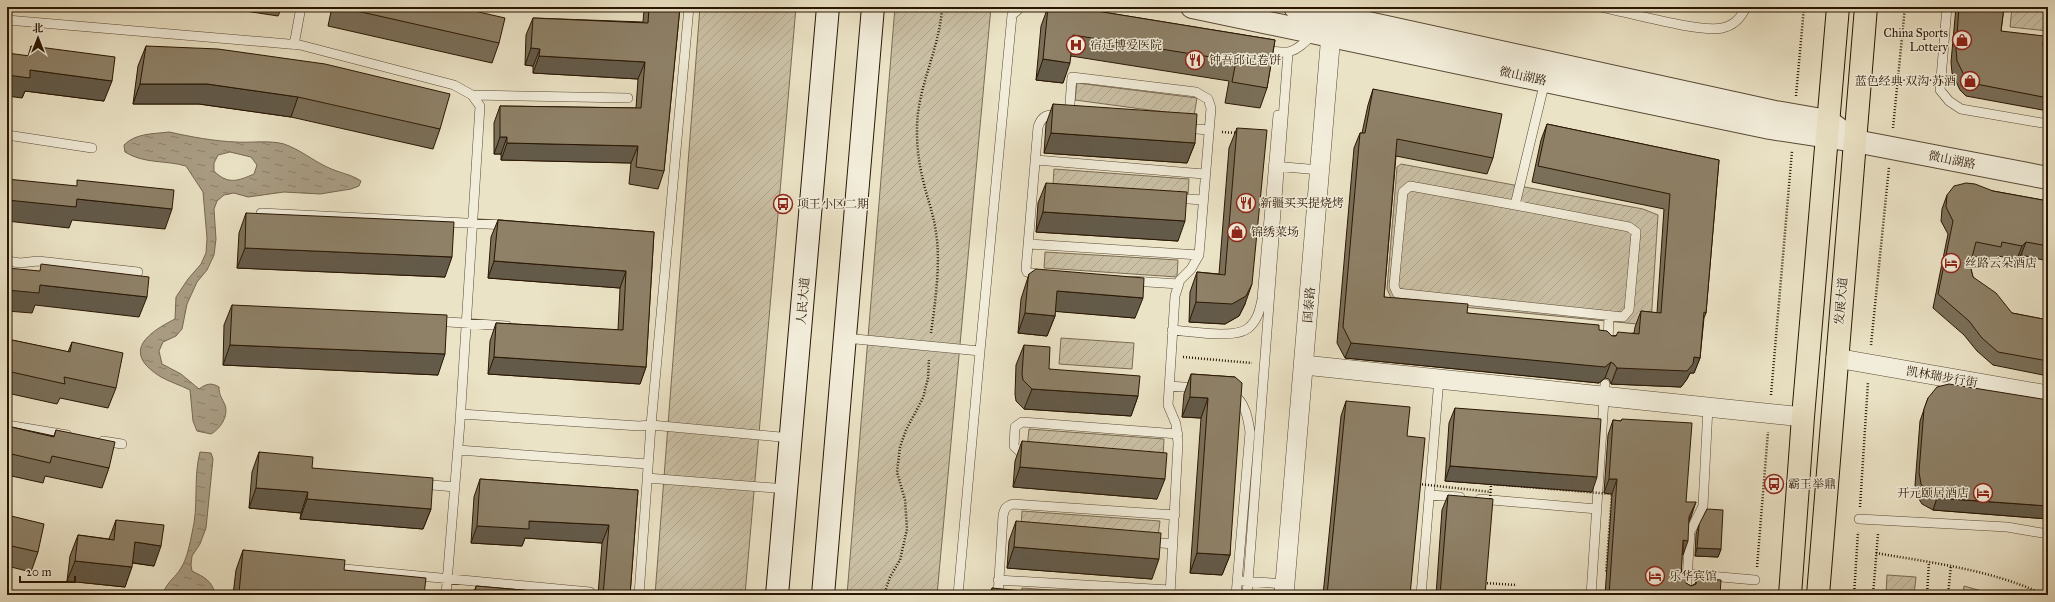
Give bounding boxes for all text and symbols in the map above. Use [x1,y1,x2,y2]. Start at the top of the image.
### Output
north arrow [18,18,58,58]
text: 北 [33,22,44,35]
place label: China Sports Lottery [1884,26,1948,54]
shop icon: China Sports Lottery [1951,29,1973,51]
hospital icon: 宿迁博爱医院 [1065,34,1087,56]
place label: 宿迁博爱医院 [1090,38,1162,52]
restaurant icon: 钟吾邱记卷饼 [1184,49,1206,71]
place label: 钟吾邱记卷饼 [1209,53,1281,67]
street label: 微山湖路 [1498,64,1548,88]
shop icon: 蓝色经典·双沟·苏酒 [1959,70,1981,92]
place label: 蓝色经典·双沟·苏酒 [1855,74,1956,88]
street label: 微山湖路 [1927,149,1977,171]
restaurant icon: 新疆买买提烧烤 [1235,192,1257,214]
bus stop icon: 项王小区二期 [772,193,794,215]
place label: 新疆买买提烧烤 [1260,196,1344,210]
place label: 项王小区二期 [797,197,869,211]
shop icon: 锦绣菜场 [1226,221,1248,243]
place label: 锦绣菜场 [1251,225,1299,239]
hotel icon: 丝路云朵酒店 [1940,252,1962,274]
place label: 丝路云朵酒店 [1965,256,2037,270]
street label: 人民大道 [794,276,812,326]
street label: 发展大道 [1832,276,1850,326]
street label: 国泰路 [1300,286,1318,324]
street label: 凯林瑞步行街 [1905,364,1980,390]
bus stop icon: 霸王举鼎 [1763,473,1785,495]
place label: 霸王举鼎 [1788,477,1836,491]
hotel icon: 开元颐居酒店 [1972,482,1994,504]
place label: 开元颐居酒店 [1897,486,1969,500]
scale bar [20,558,75,584]
text: 20 m [26,565,52,579]
hotel icon: 乐华宾馆 [1644,565,1666,587]
place label: 乐华宾馆 [1669,569,1717,583]

